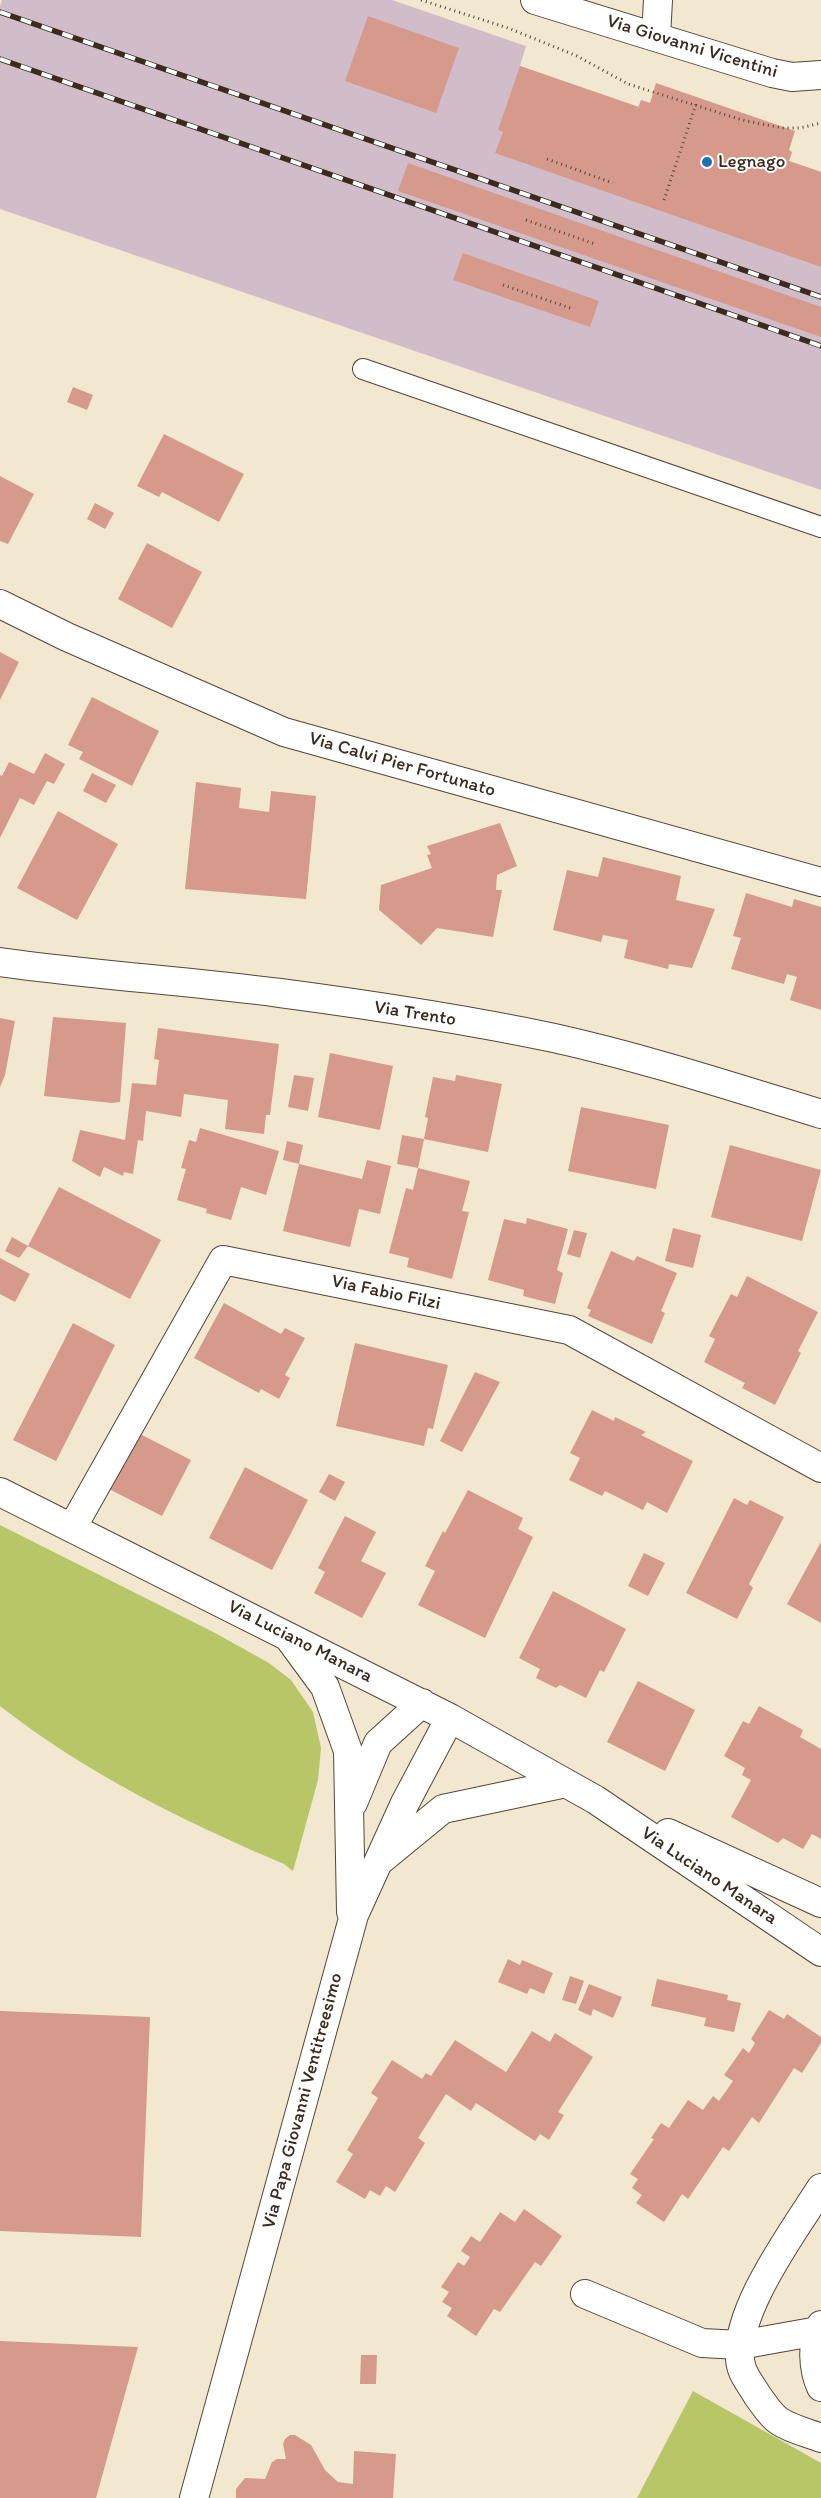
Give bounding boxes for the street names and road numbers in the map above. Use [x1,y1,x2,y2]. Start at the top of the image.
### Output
street label: Via Giovanni Vicentini [604,10,780,84]
street label: Via Calvi Pier Fortunato [306,727,498,803]
street label: Via Trento [372,996,458,1032]
street label: Via Fabio Filzi [329,1270,443,1316]
street label: Via Luciano Manara [224,1596,376,1688]
street label: Via Luciano Manara [637,1822,781,1930]
street label: Via Papa Giovanni Ventitreesimo [258,1971,348,2231]

